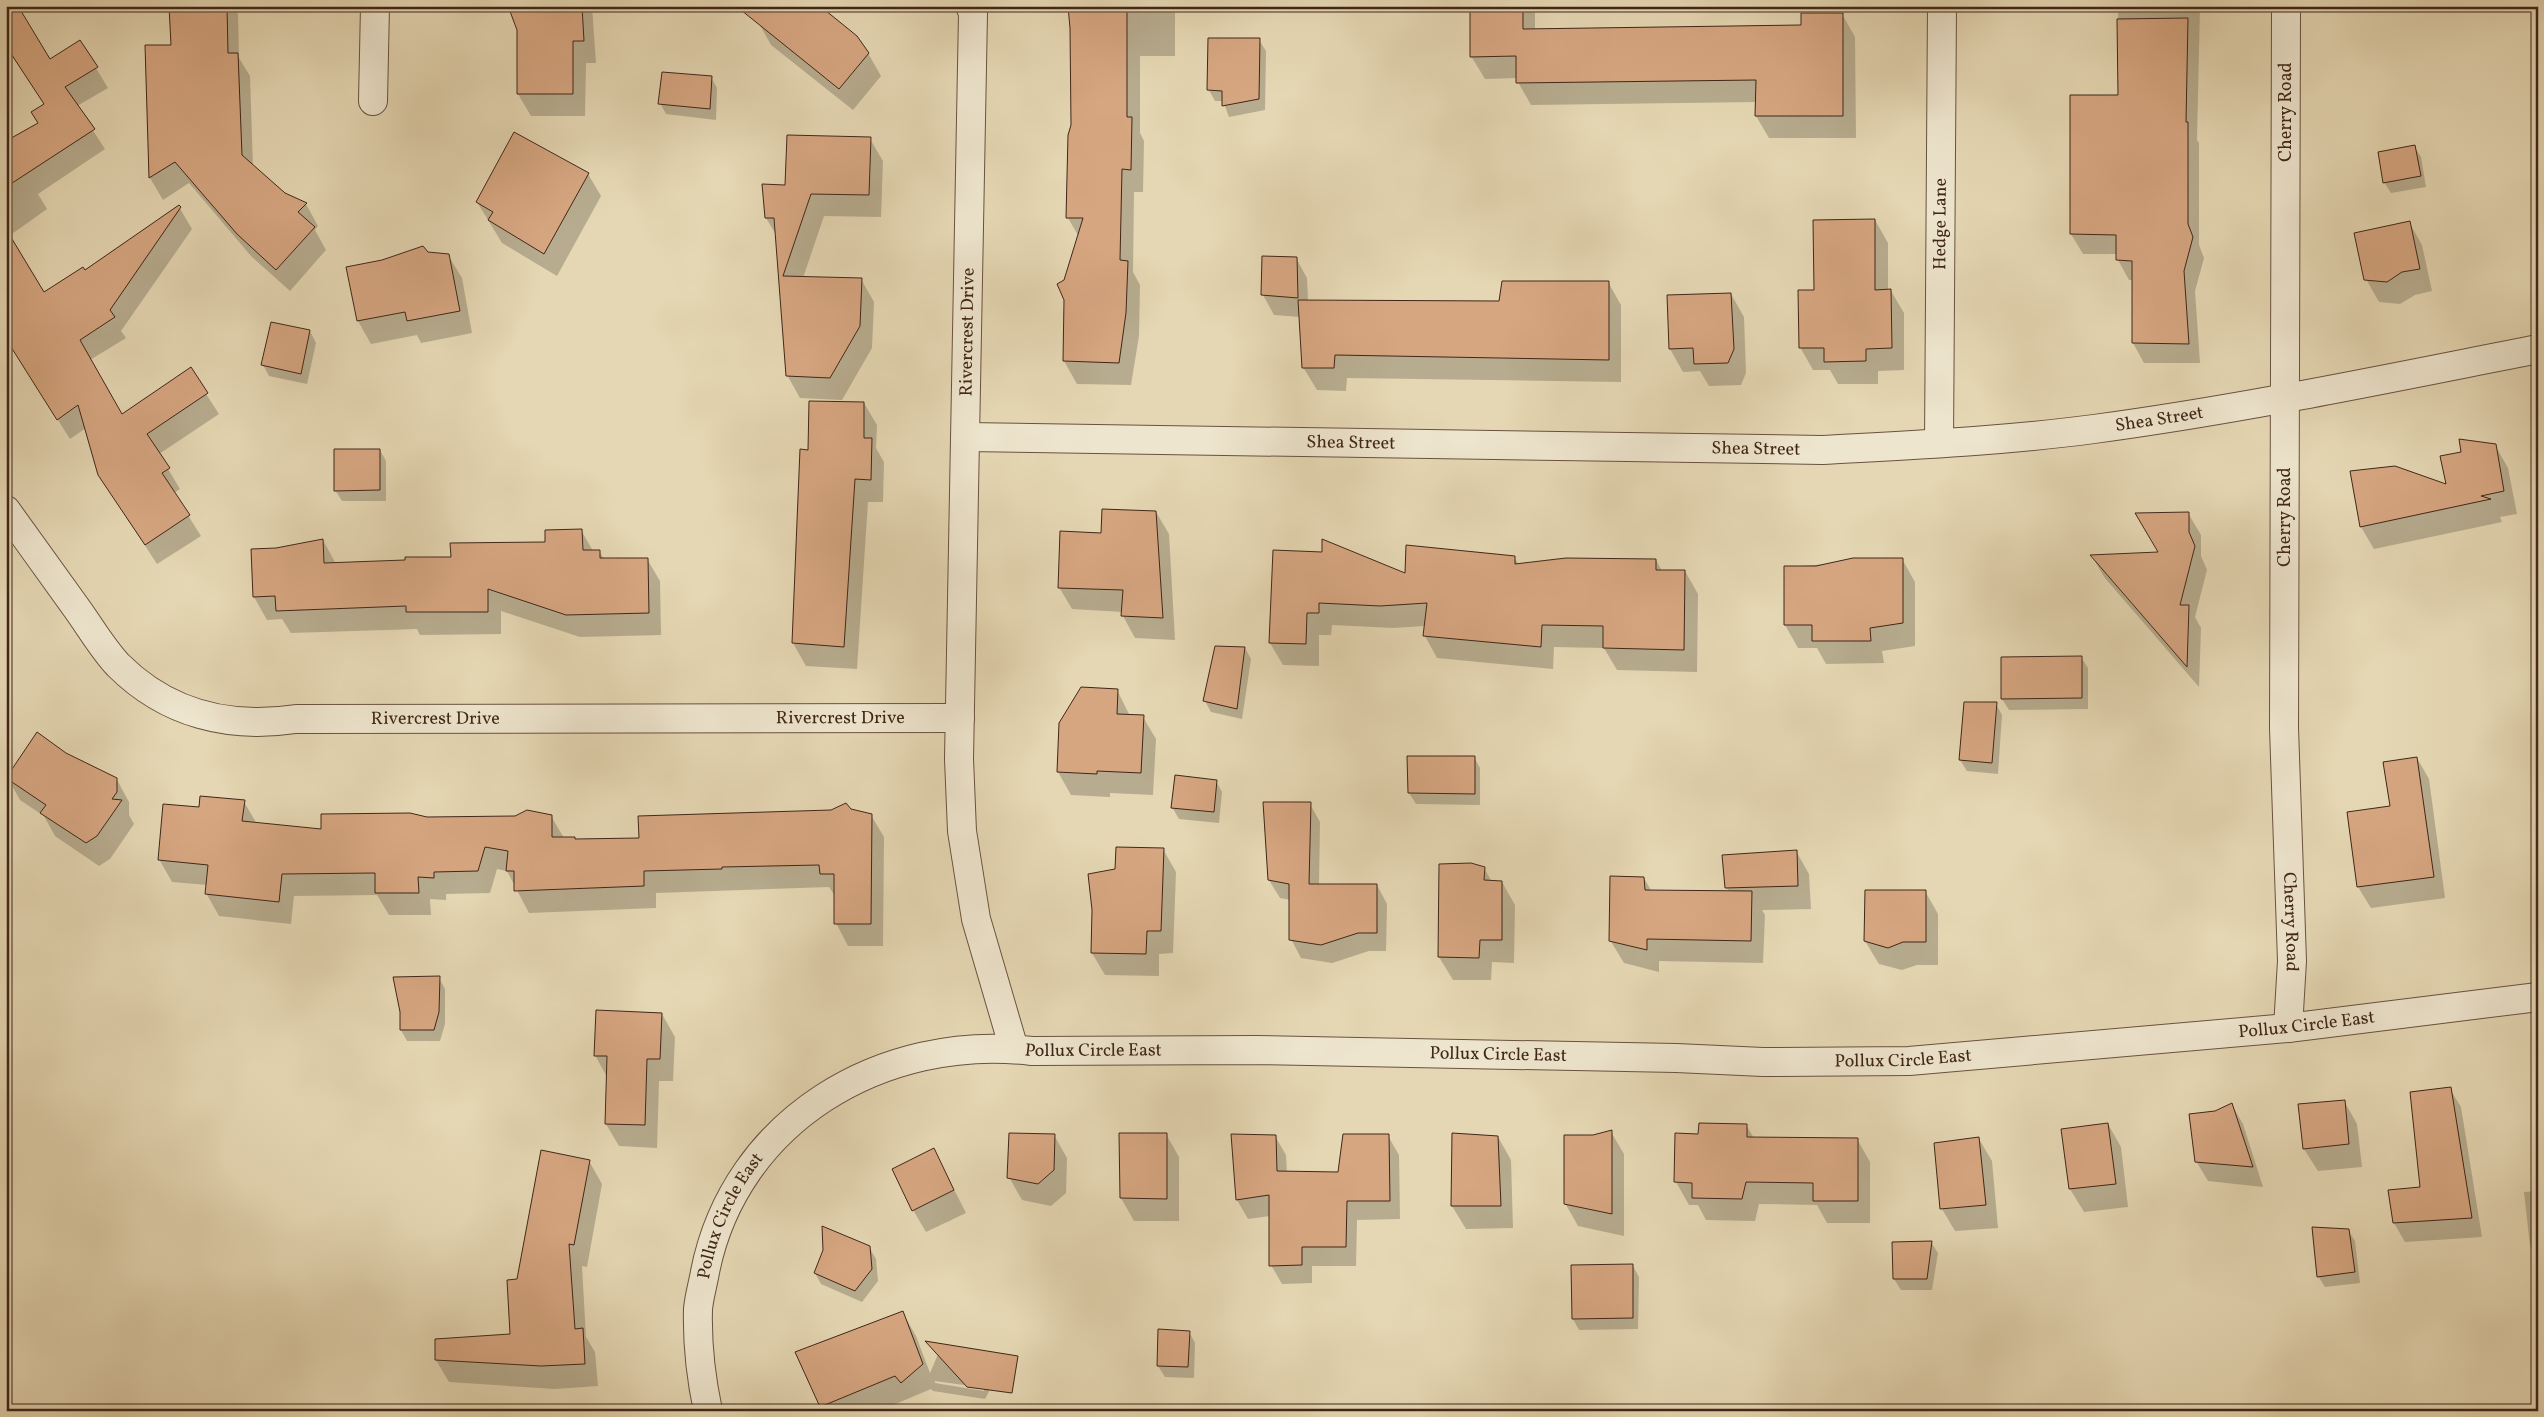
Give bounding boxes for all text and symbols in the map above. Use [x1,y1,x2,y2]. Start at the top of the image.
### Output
street label: Cherry Road [2274,62,2299,162]
street label: Hedge Lane [1928,178,1953,270]
street label: Rivercrest Drive [954,267,982,397]
street label: Shea Street [2114,400,2205,438]
street label: Shea Street [1306,430,1396,456]
street label: Shea Street [1711,436,1801,462]
street label: Cherry Road [2273,467,2298,567]
street label: Rivercrest Drive [371,706,500,731]
street label: Rivercrest Drive [776,706,905,731]
street label: Cherry Road [2276,872,2305,972]
street label: Pollux Circle East [2237,1005,2376,1045]
street label: Pollux Circle East [1023,1038,1162,1064]
street label: Pollux Circle East [1429,1041,1567,1068]
street label: Pollux Circle East [1834,1043,1973,1074]
street label: Pollux Circle East [691,1147,769,1281]

